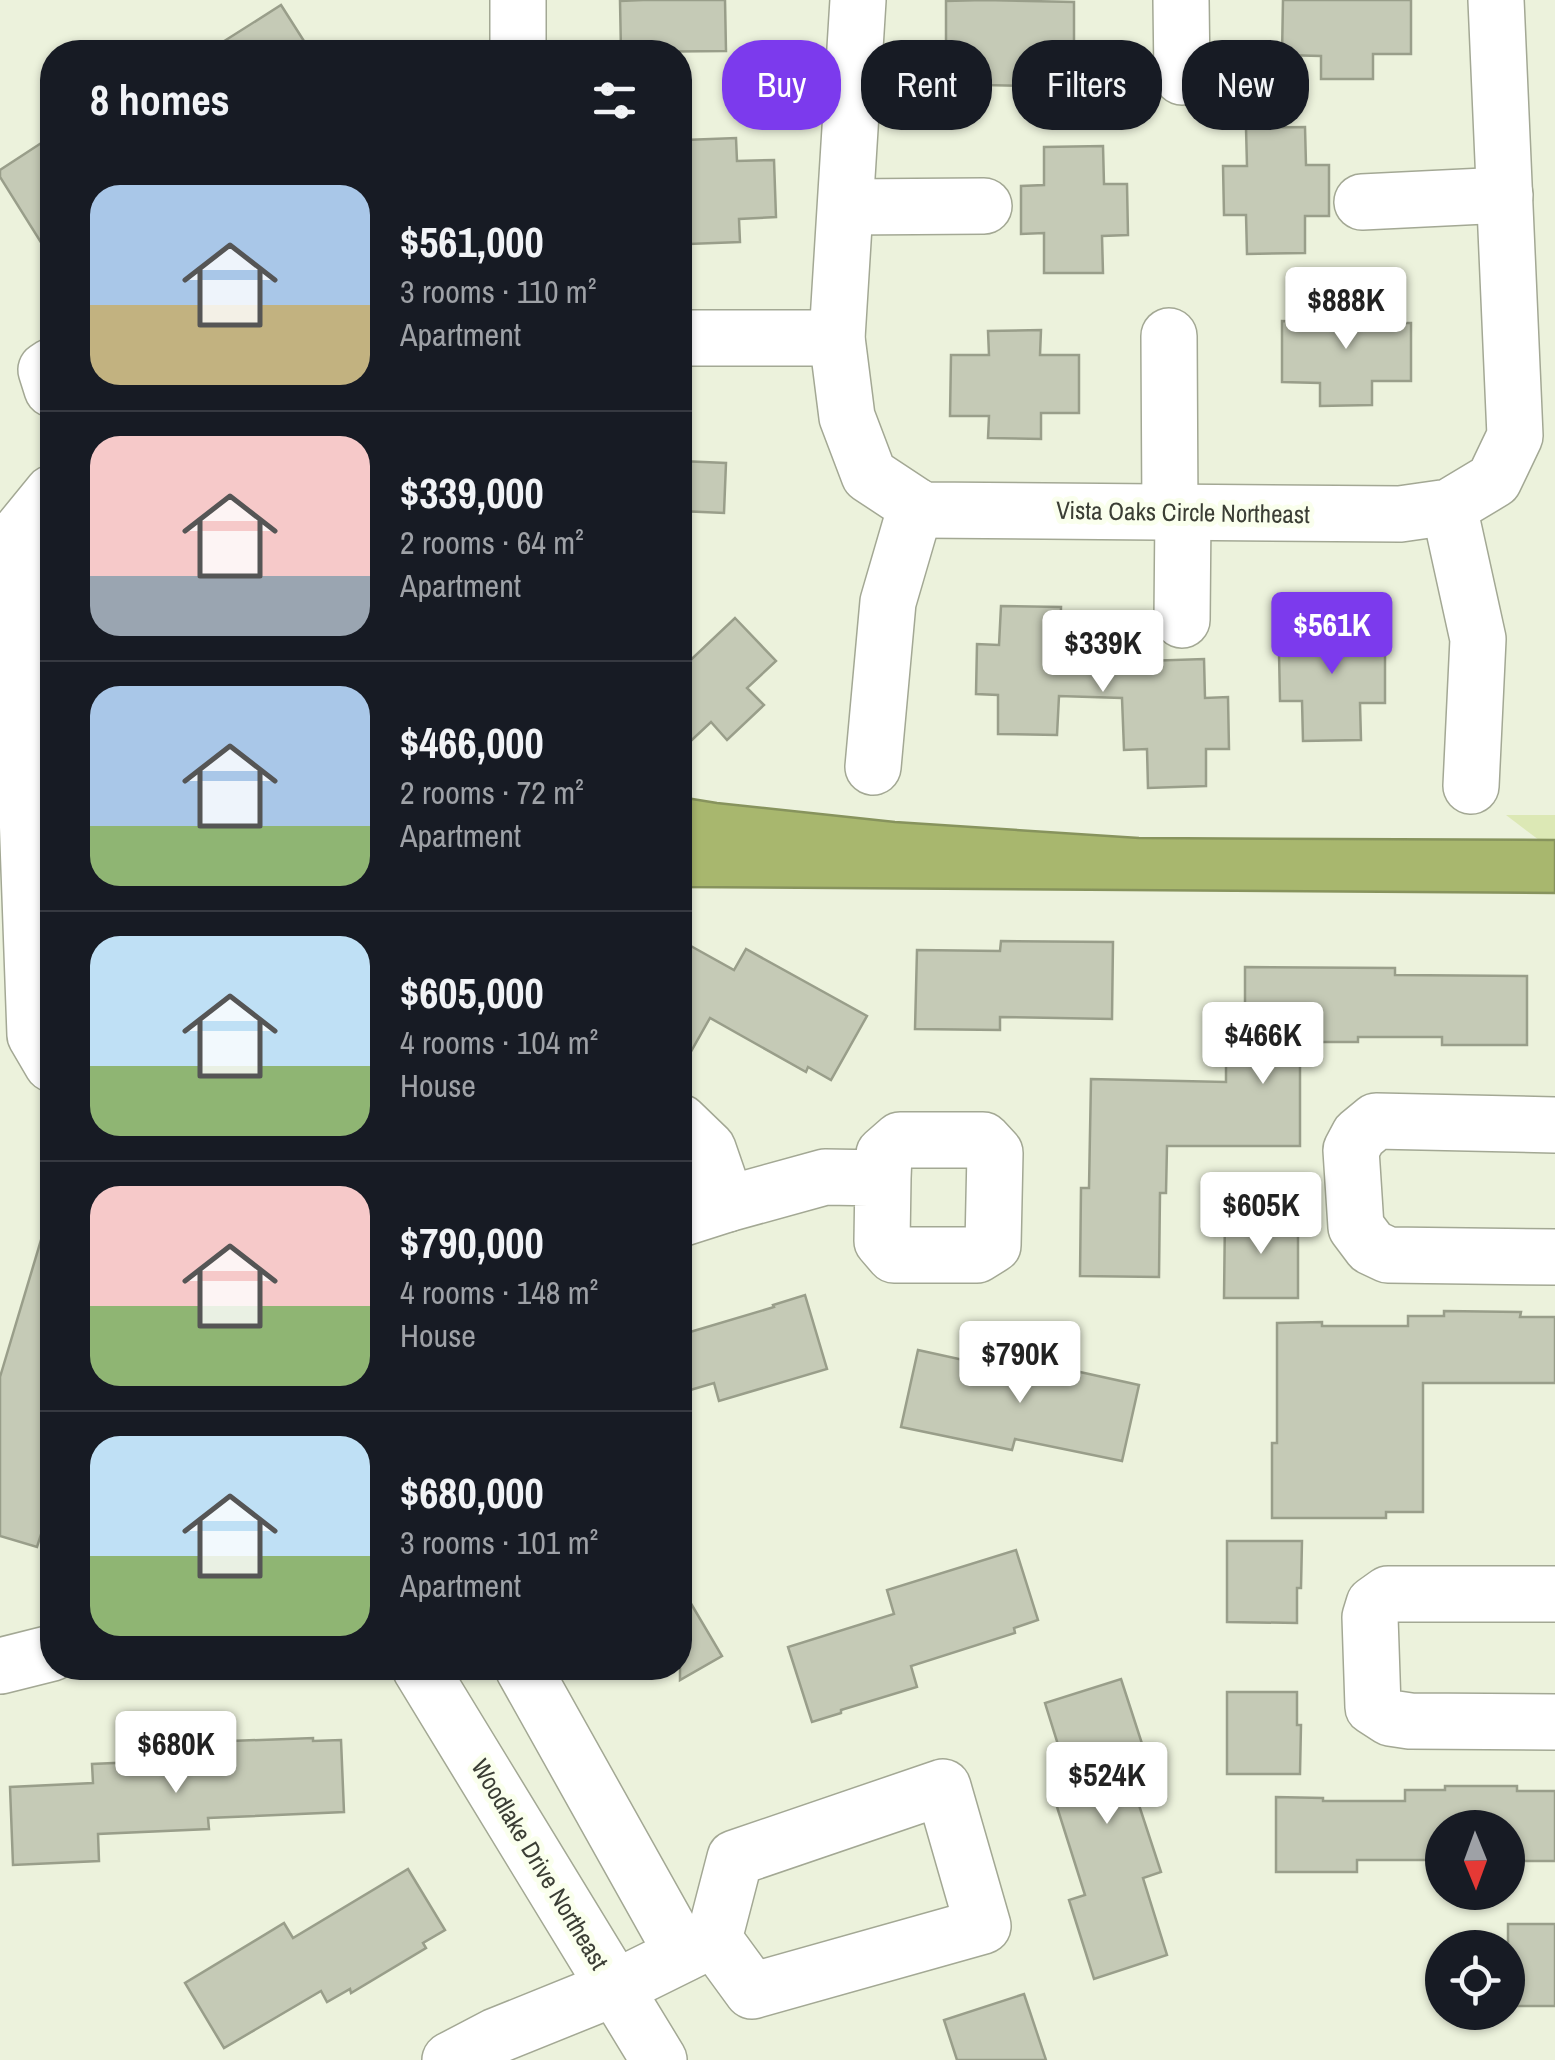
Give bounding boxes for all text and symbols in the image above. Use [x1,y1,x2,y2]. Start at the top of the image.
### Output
chip: Buy [722,40,841,130]
chip: Rent [861,40,992,130]
chip: Filters [1012,40,1162,130]
chip: New [1182,40,1309,130]
text: 8 homes [90,72,230,128]
icon: filters [587,73,642,128]
text: $561,000 [400,214,544,270]
icon: home [170,225,290,345]
pin: $888K [1276,267,1416,352]
text: 3 rooms · 110 m² [400,270,596,313]
text: $888K [1307,278,1385,321]
text: Apartment [400,313,521,356]
text: $339,000 [400,465,544,521]
icon: home [170,476,290,596]
street label: Vista Oaks Circle Northeast [1056,493,1310,531]
text: 2 rooms · 64 m² [400,521,584,564]
text: Apartment [400,564,521,607]
pin: $561K [1262,592,1402,677]
text: $561K [1293,603,1371,646]
pin: $339K [1033,610,1173,695]
text: $339K [1064,621,1142,664]
text: $466,000 [400,715,544,771]
icon: home [170,726,290,846]
text: 2 rooms · 72 m² [400,771,584,814]
text: Apartment [400,814,521,857]
text: $605,000 [400,965,544,1021]
icon: home [170,976,290,1096]
pin: $466K [1193,1002,1333,1087]
text: $466K [1224,1013,1302,1056]
text: 4 rooms · 104 m² [400,1021,598,1064]
text: House [400,1064,476,1107]
pin: $605K [1191,1172,1331,1257]
text: $605K [1222,1183,1300,1226]
text: $790,000 [400,1215,544,1271]
icon: home [170,1226,290,1346]
text: 4 rooms · 148 m² [400,1271,598,1314]
text: House [400,1314,476,1357]
pin: $790K [950,1321,1090,1406]
text: $790K [981,1332,1059,1375]
text: $680,000 [400,1465,544,1521]
icon: home [170,1476,290,1596]
text: 3 rooms · 101 m² [400,1521,598,1564]
text: Apartment [400,1564,521,1607]
pin: $680K [106,1711,246,1796]
text: $680K [137,1722,215,1765]
pin: $524K [1037,1742,1177,1827]
street label: Woodlake Drive Northeast [464,1752,617,1976]
text: $524K [1068,1753,1146,1796]
north arrow [1425,1810,1525,1910]
map controls [1425,1810,1525,2030]
button: locate [1425,1930,1525,2030]

